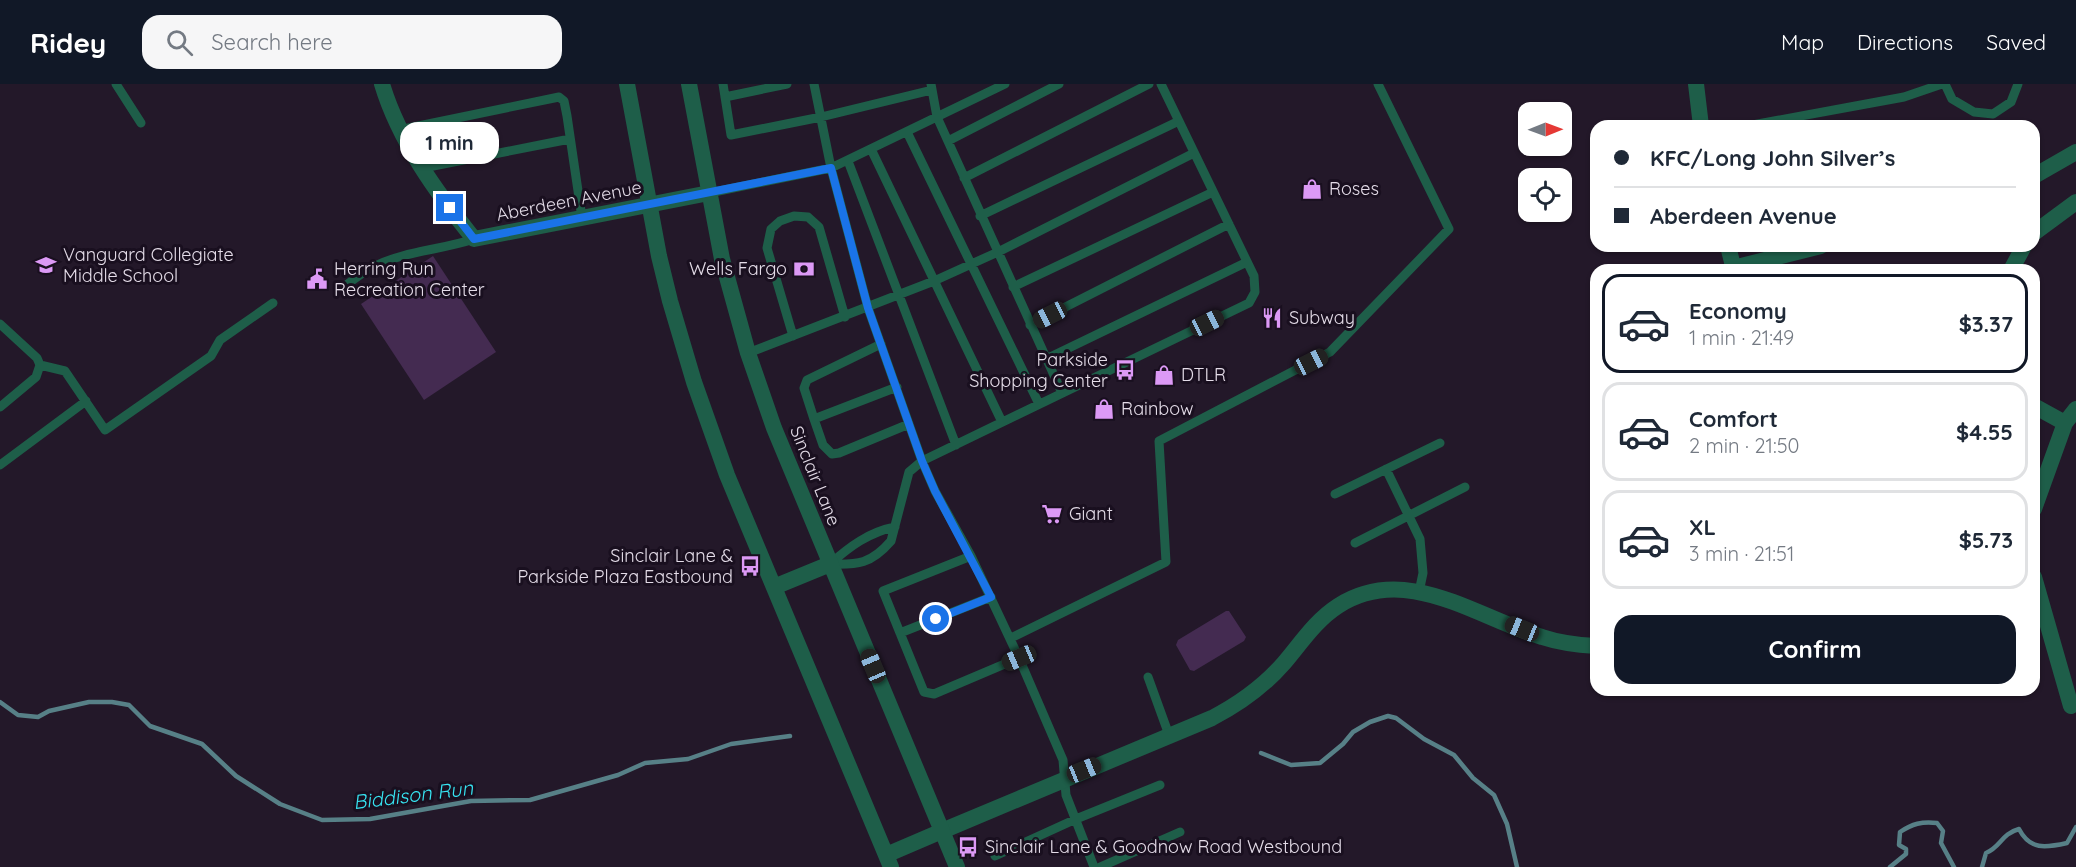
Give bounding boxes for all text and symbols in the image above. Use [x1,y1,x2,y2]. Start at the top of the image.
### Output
search box [142,15,562,69]
text: Ridey [30,25,106,60]
icon: search [163,26,196,59]
text: Search here [211,28,333,56]
text: Map [1781,29,1824,55]
text: Directions [1857,29,1953,55]
text: Saved [1986,29,2046,55]
north arrow [1518,102,1572,156]
map controls [1518,102,1572,222]
callout: 1 min [400,121,500,163]
text: 1 min [425,130,474,155]
text: KFC/Long John Silver’s [1650,144,1895,172]
button: locate [1518,168,1572,222]
street label: Aberdeen Avenue [494,175,643,226]
shop icon: Roses [1300,177,1324,201]
place label: Roses [1329,177,1379,200]
route end [436,194,463,221]
text: Aberdeen Avenue [1650,202,1837,230]
place label: Vanguard Collegiate Middle School [63,243,234,287]
school or university icon: Vanguard Collegiate Middle School [34,253,58,277]
place label: Herring Run Recreation Center [334,257,485,301]
place label: Wells Fargo [689,257,787,280]
bank icon: Wells Fargo [792,257,816,281]
public building icon: Herring Run Recreation Center [305,267,329,291]
icon: car [1617,297,1671,351]
text: Economy [1689,297,1787,325]
car [1030,299,1070,331]
restaurant icon: Subway [1260,306,1284,330]
place label: Subway [1289,306,1355,329]
car [1187,307,1227,339]
text: $3.37 [1959,310,2013,338]
text: 1 min · 21:49 [1689,325,1794,350]
car [1291,346,1331,378]
place label: Parkside Shopping Center [969,348,1108,392]
bus stop icon: Parkside Shopping Center [1113,358,1137,382]
shop icon: DTLR [1152,363,1176,387]
place label: DTLR [1181,363,1226,386]
shop icon: Rainbow [1092,397,1116,421]
place label: Rainbow [1121,397,1194,420]
icon: car [1617,405,1671,459]
text: Comfort [1689,405,1778,433]
text: $4.55 [1956,418,2013,446]
street label: Sinclair Lane [785,423,846,529]
text: 2 min · 21:50 [1689,433,1799,458]
supermarket icon: Giant [1040,502,1064,526]
place label: Giant [1069,502,1113,525]
icon: car [1617,513,1671,567]
text: XL [1689,513,1716,541]
text: $5.73 [1959,526,2013,554]
text: 3 min · 21:51 [1689,541,1794,566]
place label: Sinclair Lane & Parkside Plaza Eastbound [517,544,733,588]
bus stop icon: Sinclair Lane & Parkside Plaza Eastbound [738,554,762,578]
route start [922,605,949,632]
car [1502,614,1542,644]
button: Confirm [1614,615,2016,684]
car [999,643,1039,673]
car [858,646,888,686]
car [1064,755,1104,785]
water label: Biddison Run [352,775,475,814]
bus stop icon: Sinclair Lane & Goodnow Road Westbound [956,835,980,859]
place label: Sinclair Lane & Goodnow Road Westbound [985,835,1342,858]

